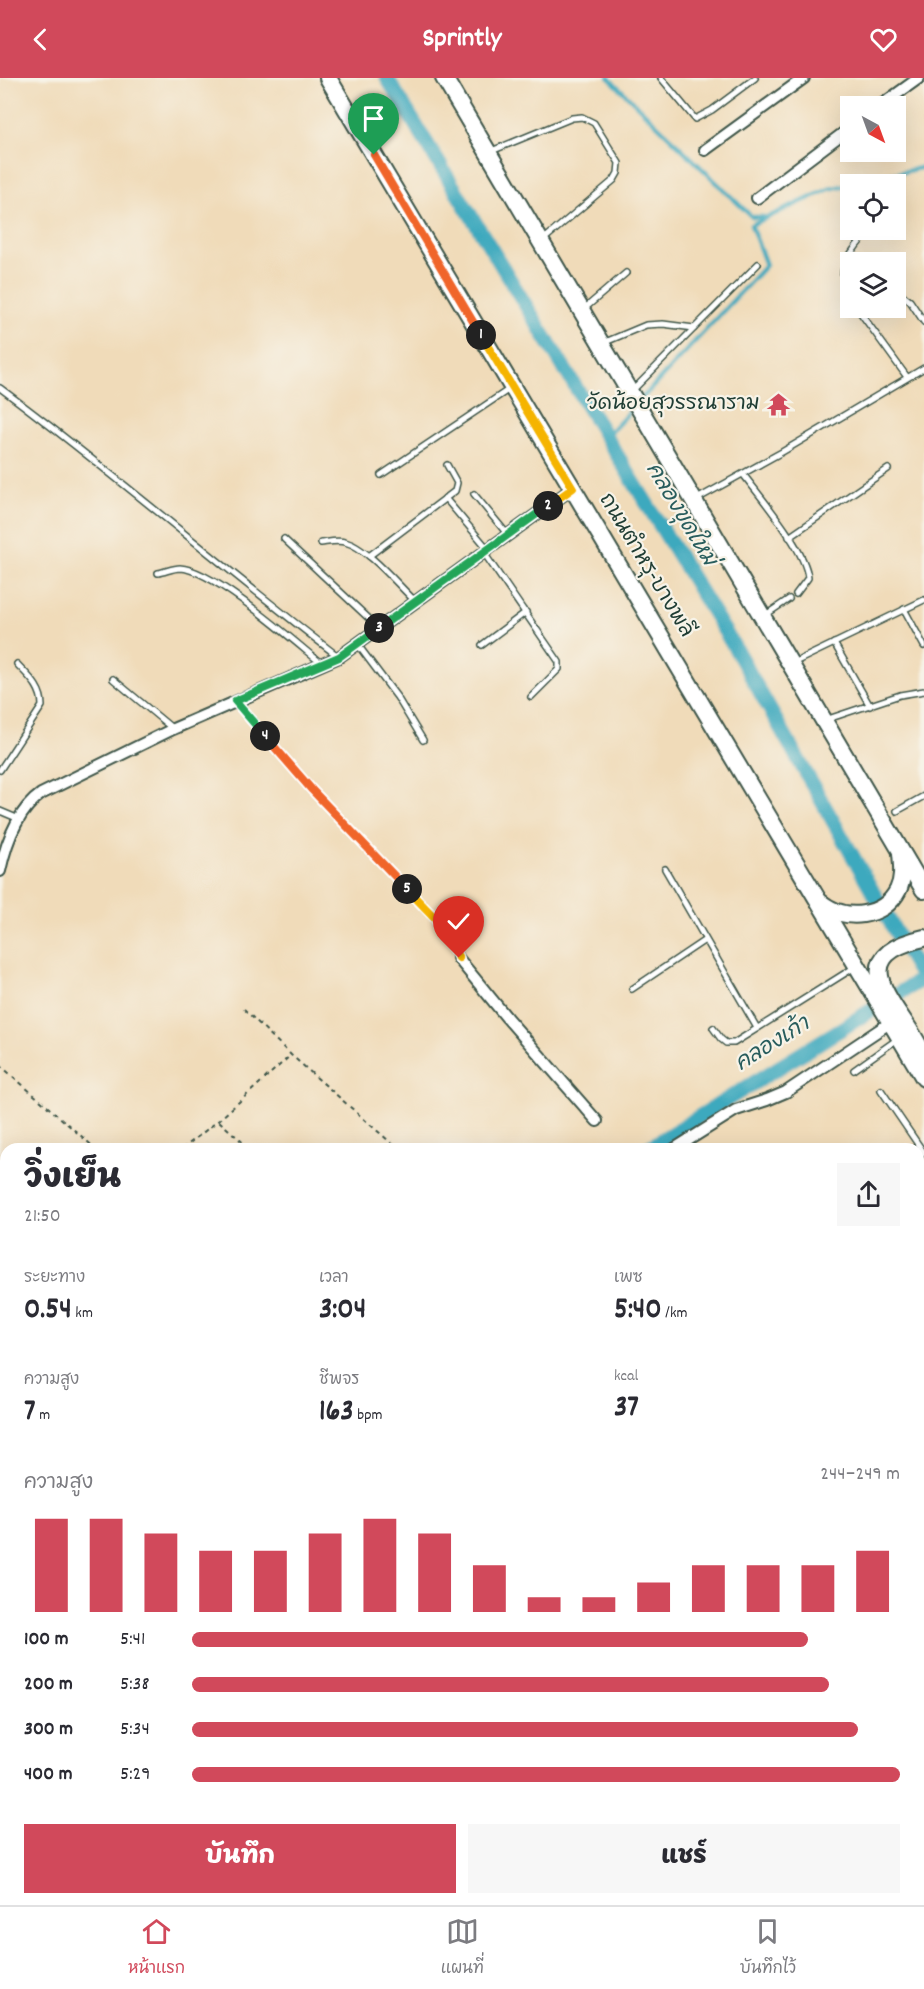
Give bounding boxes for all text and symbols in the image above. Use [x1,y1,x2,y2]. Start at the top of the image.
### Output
text: Sprintly [422,20,502,59]
icon: back [24,23,57,56]
icon: heart [867,23,900,56]
pin [348,93,399,155]
north arrow [840,96,906,162]
map controls [840,96,906,318]
icon: arrive [357,102,390,135]
button: locate [840,174,906,240]
button: layers [840,252,906,318]
pin: 1 [466,320,496,350]
text: 1 [479,323,483,346]
place label: วัดน้อยสุวรรณาราม [587,389,760,420]
temple icon: วัดน้อยสุวรรณาราม [765,392,791,418]
water label: คลองขุดใหม่ [637,456,727,576]
street label: ถนนตำหรุ-บางพลี [590,488,701,644]
pin: 2 [533,491,563,521]
text: 2 [545,494,552,517]
pin: 3 [364,613,394,643]
text: 3 [375,616,383,639]
pin: 4 [250,721,280,751]
text: 4 [262,724,268,747]
pin: 5 [392,874,422,904]
text: 5 [403,877,411,900]
pin [433,896,484,958]
icon: check [442,905,475,938]
water label: คลองเก้า [729,1008,818,1080]
text: วิ่งเย็น [24,1157,121,1204]
button: share [837,1163,900,1226]
text: 21:50 [24,1203,61,1231]
text: ระยะทาง [24,1267,85,1290]
text: เวลา [319,1267,349,1290]
text: เพซ [614,1267,643,1290]
text: 0.54 [24,1290,72,1333]
text: 3:04 [319,1290,366,1333]
text: 5:40 [614,1290,662,1333]
text: km [72,1302,93,1325]
text: /km [662,1302,687,1325]
text: kcal [614,1365,638,1388]
text: ความสูง [24,1369,79,1392]
text: ชีพจร [319,1369,359,1392]
text: 37 [614,1388,639,1431]
text: 7 [24,1392,36,1435]
text: 163 [319,1392,354,1435]
text: m [36,1404,50,1427]
text: bpm [354,1404,383,1427]
text: 244–249 m [820,1461,900,1489]
text: ความสูง [24,1470,93,1498]
text: 100 m [24,1626,69,1654]
text: 5:41 [120,1626,145,1654]
text: 200 m [24,1671,73,1699]
text: 5:38 [120,1671,149,1699]
text: 300 m [24,1716,73,1744]
text: 5:34 [120,1716,150,1744]
text: 400 m [24,1761,72,1789]
text: 5:29 [120,1761,150,1789]
button: บันทึก [24,1824,456,1893]
button: แชร์ [468,1824,900,1893]
tab: หน้าแรก [128,1915,185,1981]
tab: แผนที่ [441,1915,484,1981]
tab: บันทึกไว้ [740,1915,796,1981]

